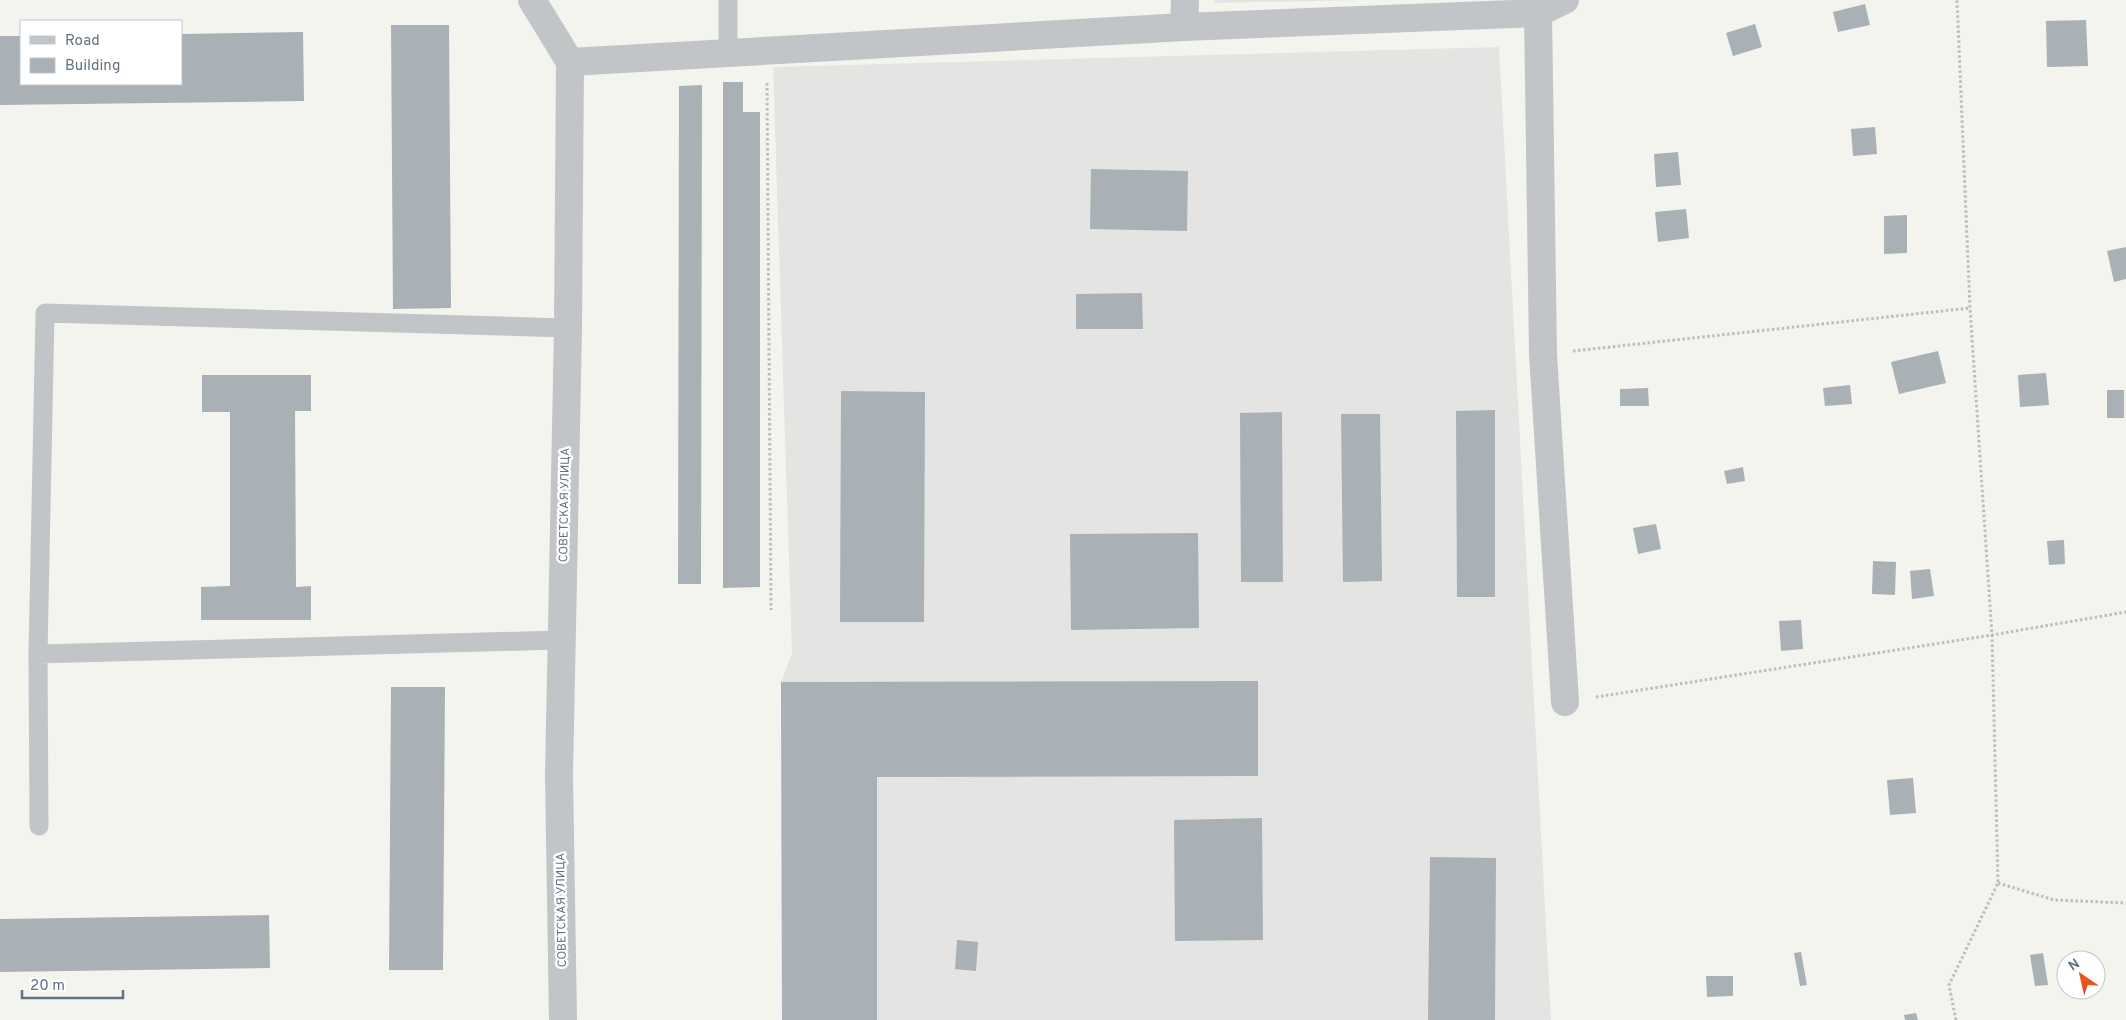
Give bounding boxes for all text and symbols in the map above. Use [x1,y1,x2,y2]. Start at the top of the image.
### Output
legend [20,20,182,85]
text: Road [65,32,100,51]
text: Building [65,57,120,76]
street label: СОВЕТСКАЯ УЛИЦА [556,448,574,562]
street label: СОВЕТСКАЯ УЛИЦА [553,853,571,967]
north arrow [2056,950,2106,1000]
text: N [2066,956,2083,975]
scale bar [22,968,124,1000]
text: 20 m [30,977,65,996]

